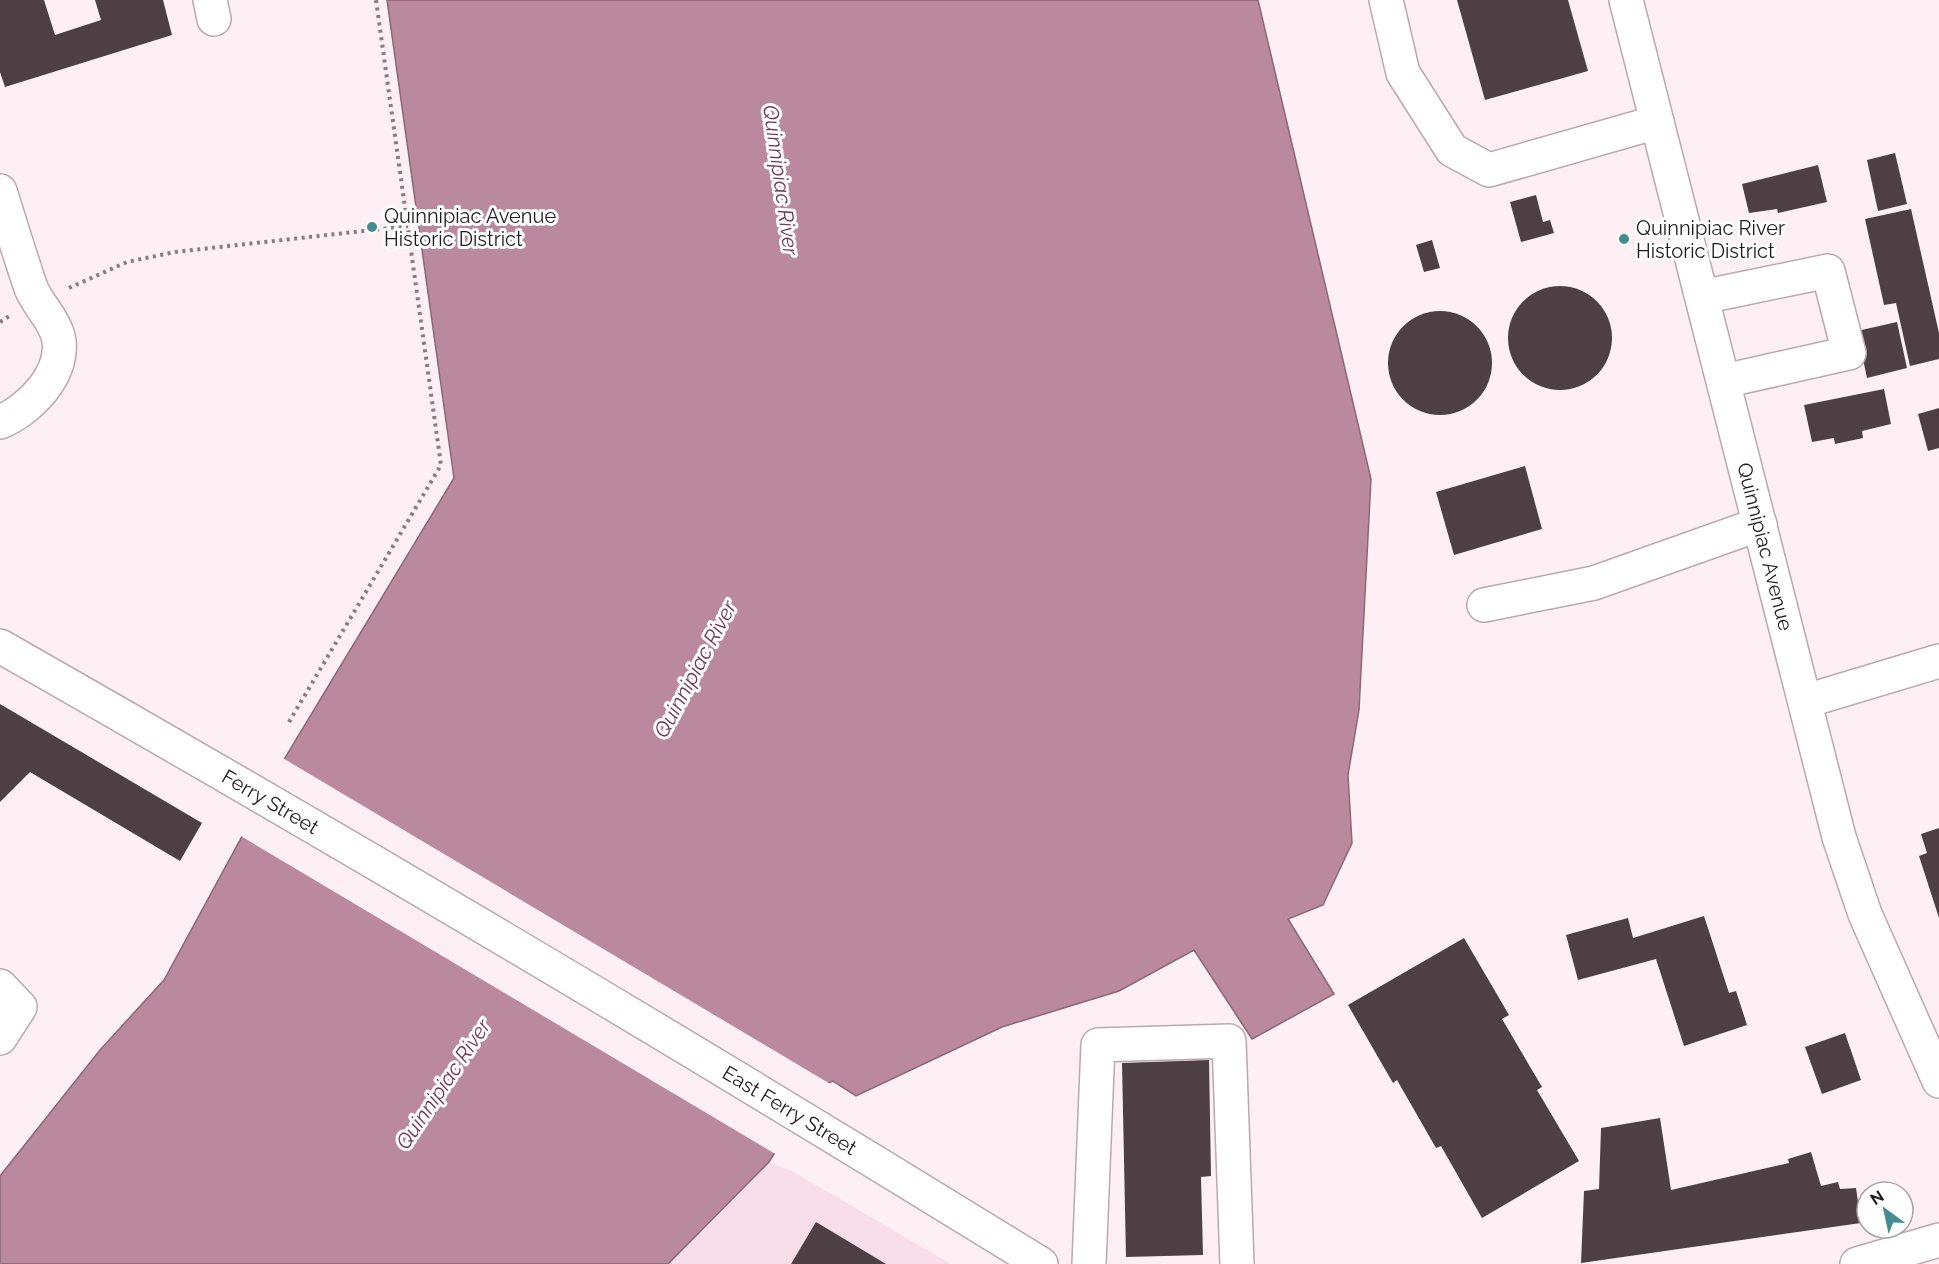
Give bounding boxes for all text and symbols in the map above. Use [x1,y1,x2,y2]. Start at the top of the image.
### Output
water label: Quinnipiac River [758,103,804,257]
place label: Quinnipiac Avenue Historic District [384,204,556,251]
place label: Quinnipiac River Historic District [1636,216,1785,263]
marker: Quinnipiac Avenue Historic District [365,220,379,234]
marker: Quinnipiac River Historic District [1617,232,1631,246]
street label: Quinnipiac Avenue [1732,460,1798,633]
water label: Quinnipiac River [648,596,742,742]
street label: Ferry Street [218,764,323,839]
water label: Quinnipiac River [390,1014,496,1154]
street label: East Ferry Street [718,1060,861,1160]
north arrow [1855,1180,1915,1240]
text: N [1867,1187,1887,1209]

